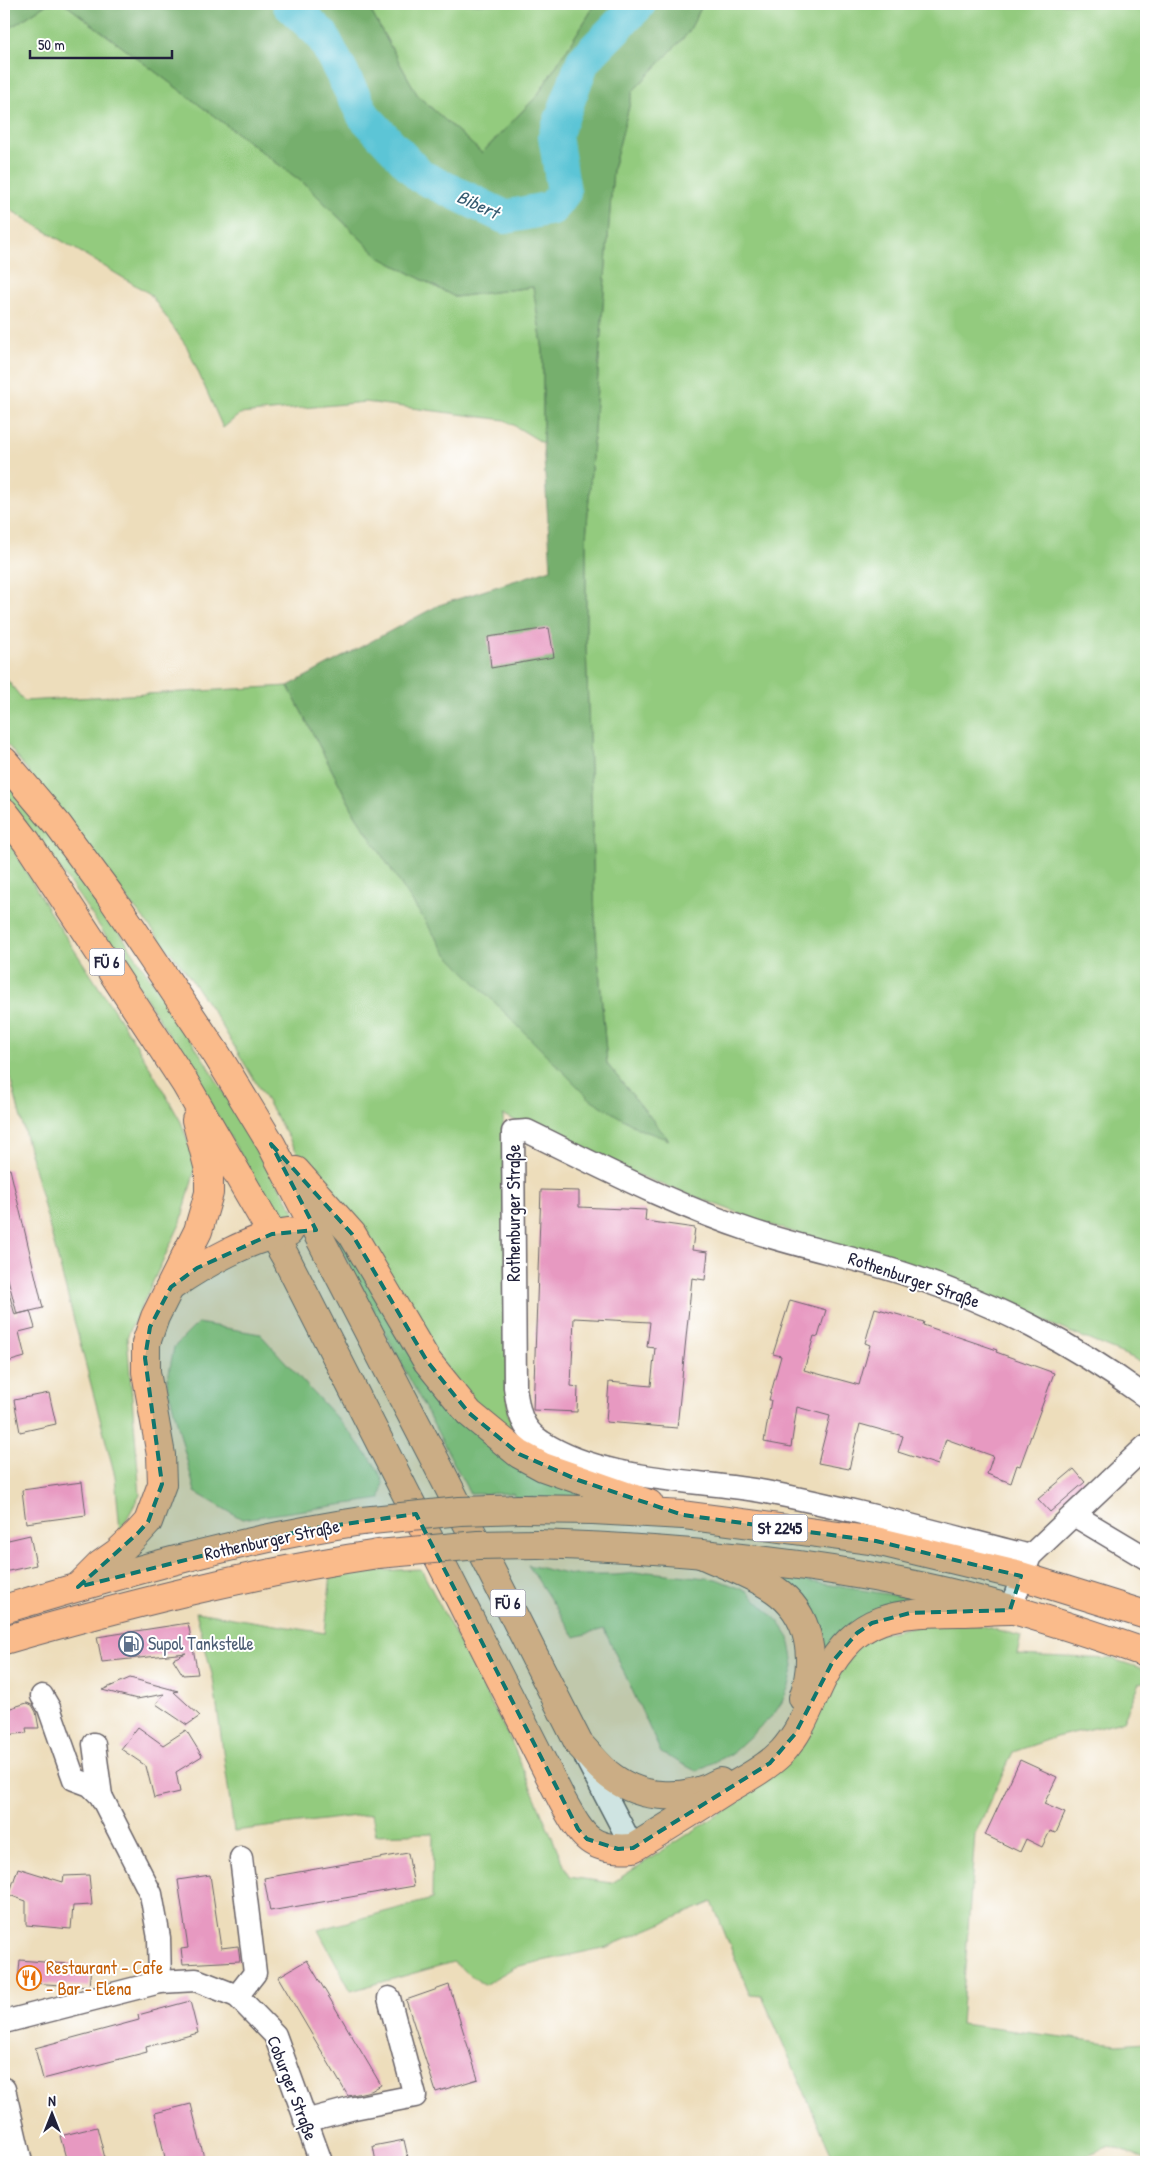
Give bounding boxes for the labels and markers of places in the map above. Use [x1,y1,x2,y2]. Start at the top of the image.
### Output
fuel station icon: Supol Tankstelle [118,1631,144,1657]
place label: Supol Tankstelle [148,1631,254,1656]
place label: Restaurant - Cafe - Bar - Elena [46,1955,163,2001]
restaurant icon: Restaurant - Cafe - Bar - Elena [16,1965,42,1991]

